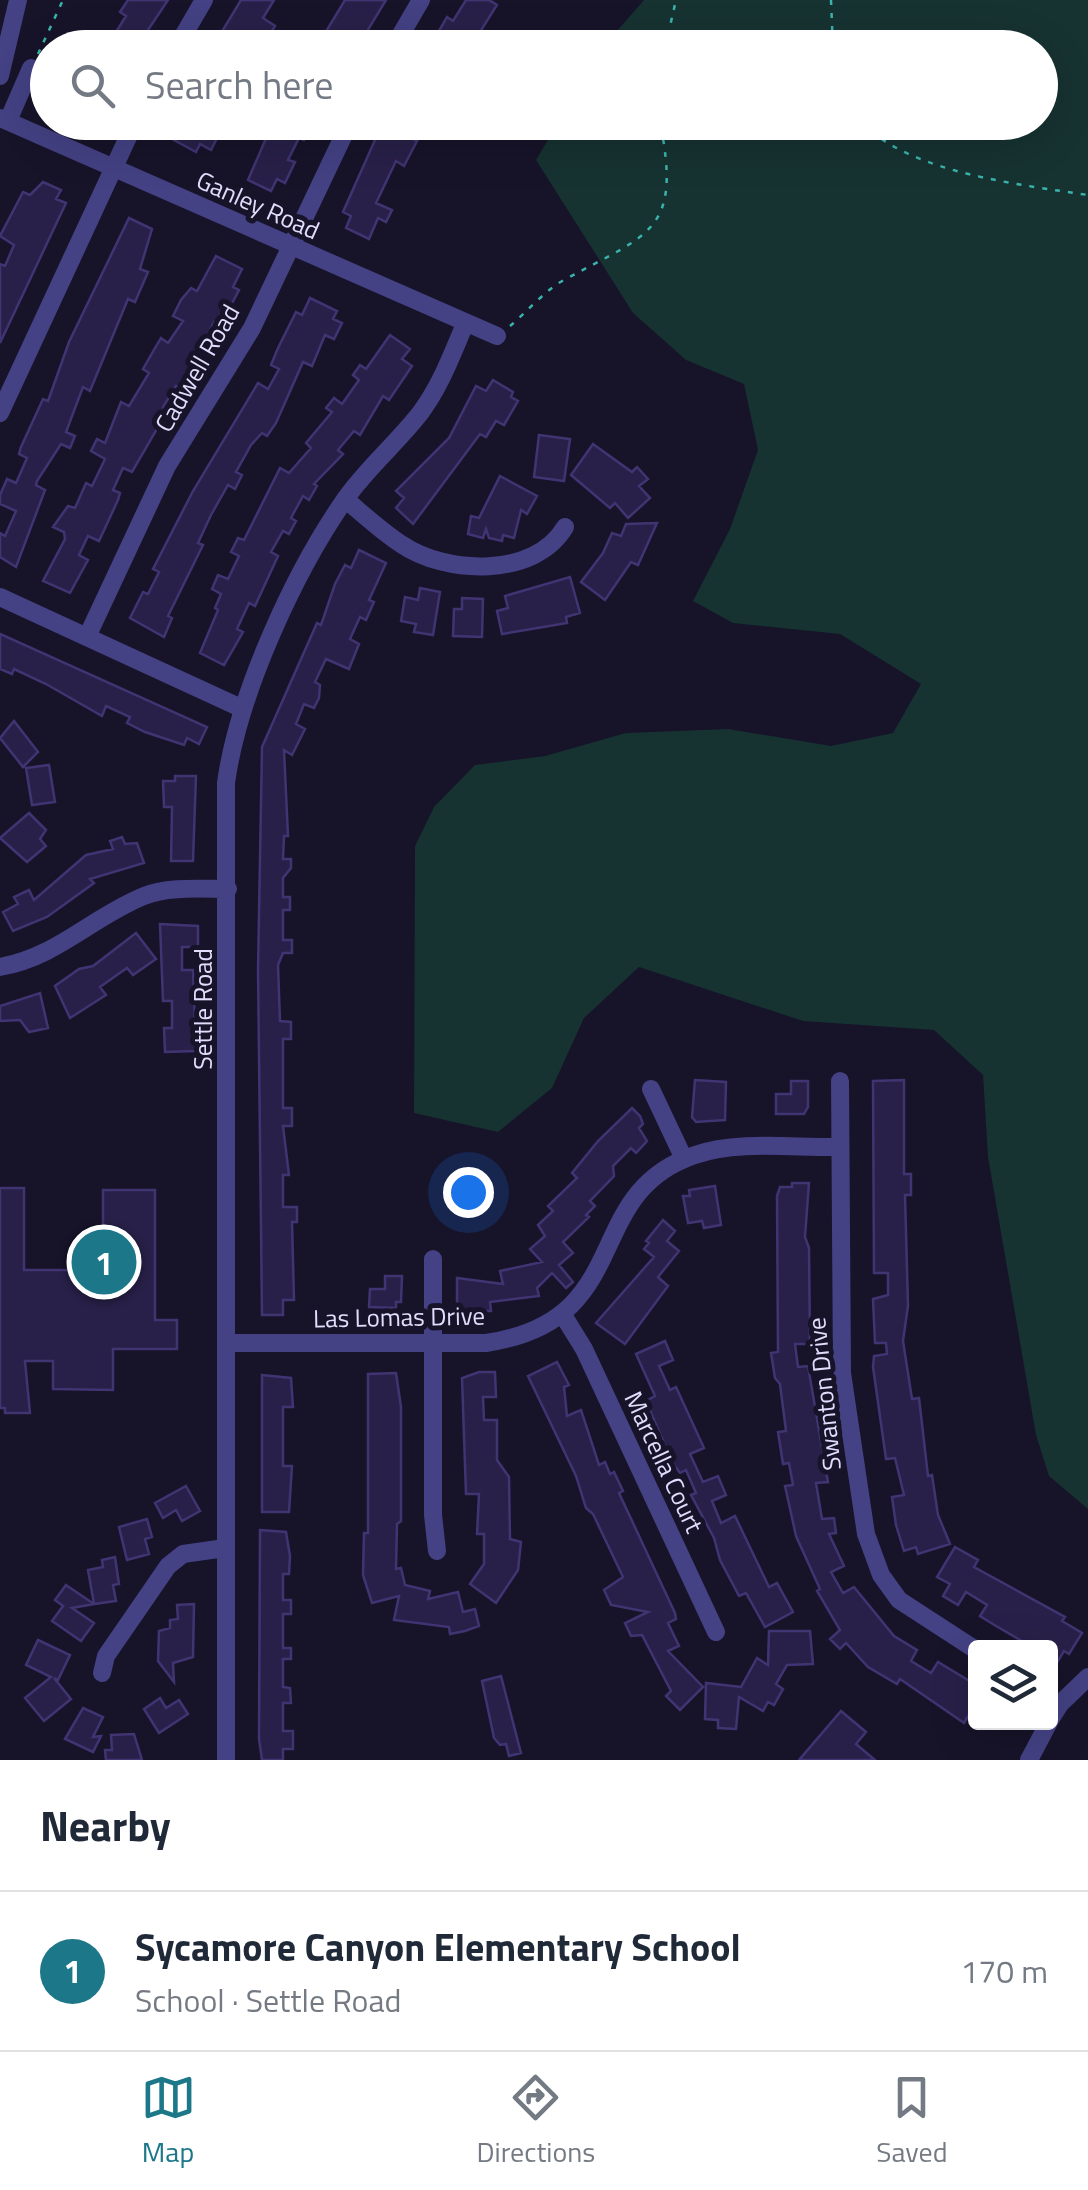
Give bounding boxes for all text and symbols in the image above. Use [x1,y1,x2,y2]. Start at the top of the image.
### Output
search box [30,30,1058,140]
text: Search here [145,56,333,114]
icon: search [65,58,120,113]
street label: Ganley Road [190,161,326,249]
street label: Cadwell Road [145,297,249,439]
street label: Settle Road [184,948,222,1070]
your location [443,1167,494,1218]
pin: 1 [72,1224,136,1300]
street label: Las Lomas Drive [313,1297,485,1337]
street label: Swanton Drive [797,1316,851,1472]
street label: Marcella Court [615,1385,713,1539]
map controls [968,1640,1058,1730]
button: layers [968,1640,1058,1730]
text: Nearby [40,1793,171,1857]
text: Sycamore Canyon Elementary School [135,1918,741,1976]
text: 1 [64,1947,81,1995]
text: 170 m [960,1947,1048,1995]
text: School · Settle Road [135,1976,401,2024]
tab: Map [141,2070,196,2173]
tab: Directions [477,2070,595,2173]
tab: Saved [876,2070,947,2173]

